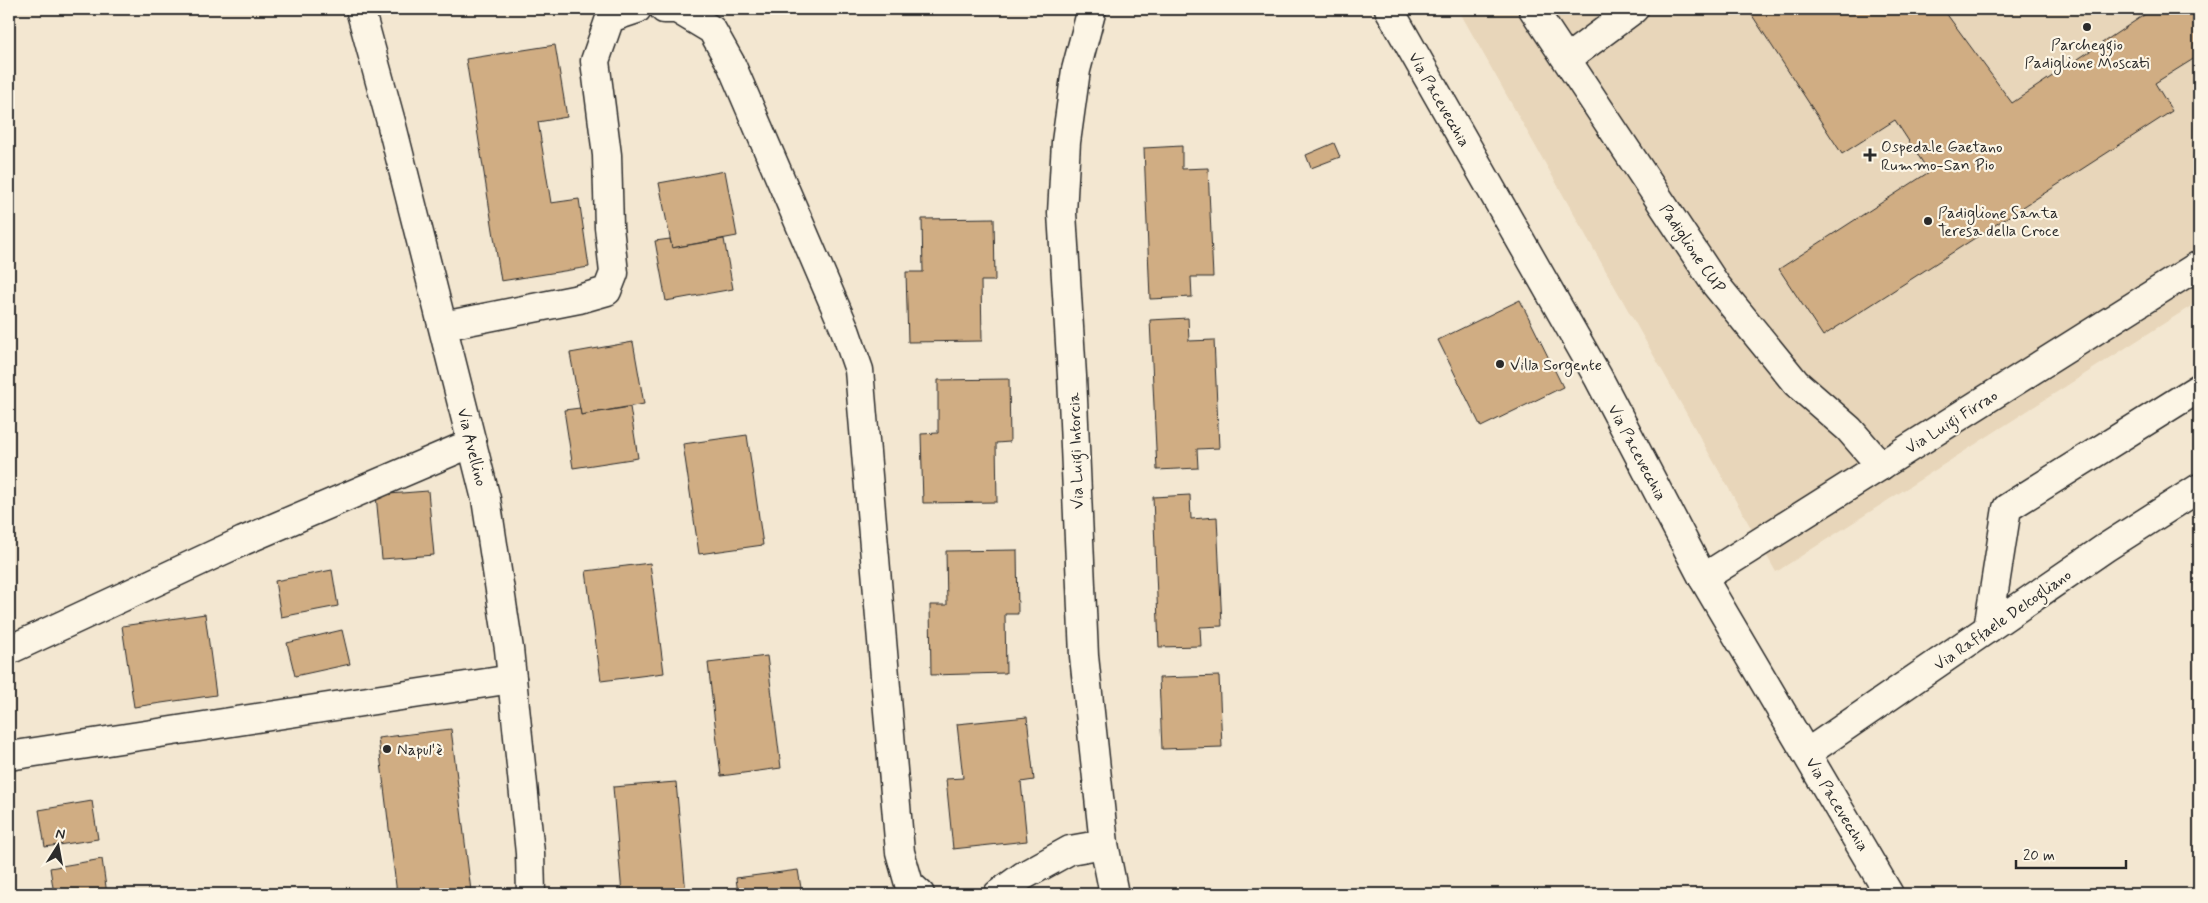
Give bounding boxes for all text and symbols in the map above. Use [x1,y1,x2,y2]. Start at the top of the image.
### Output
marker: Parcheggio Padiglione Moscati [2081,21,2093,33]
place label: Parcheggio Padiglione Moscati [2025,35,2149,75]
street label: Via Pacevecchia [1403,49,1474,151]
place label: Ospedale Gaetano Rummo-San Pio [1881,137,2003,176]
marker: Ospedale Gaetano Rummo-San Pio [1863,148,1877,162]
street label: Padiglione CUP [1654,200,1729,298]
place label: Padiglione Santa Teresa della Croce [1938,203,2059,242]
marker: Padiglione Santa Teresa della Croce [1922,215,1934,227]
place label: Villa Sorgente [1510,355,1602,377]
marker: Villa Sorgente [1494,358,1506,370]
street label: Via Luigi Firrao [1902,385,2003,460]
street label: Via Luigi Intorcia [1064,392,1090,510]
street label: Via Pacevecchia [1603,401,1671,505]
street label: Via Avellino [452,406,491,489]
street label: Via Raffaele Delcogliano [1930,565,2076,676]
place label: Napul'è [397,740,442,761]
marker: Napul'è [381,743,393,755]
street label: Via Pacevecchia [1800,754,1873,856]
north arrow [32,820,82,870]
text: N [54,824,67,844]
scale bar [2016,838,2126,870]
text: 20 m [2023,846,2055,866]

